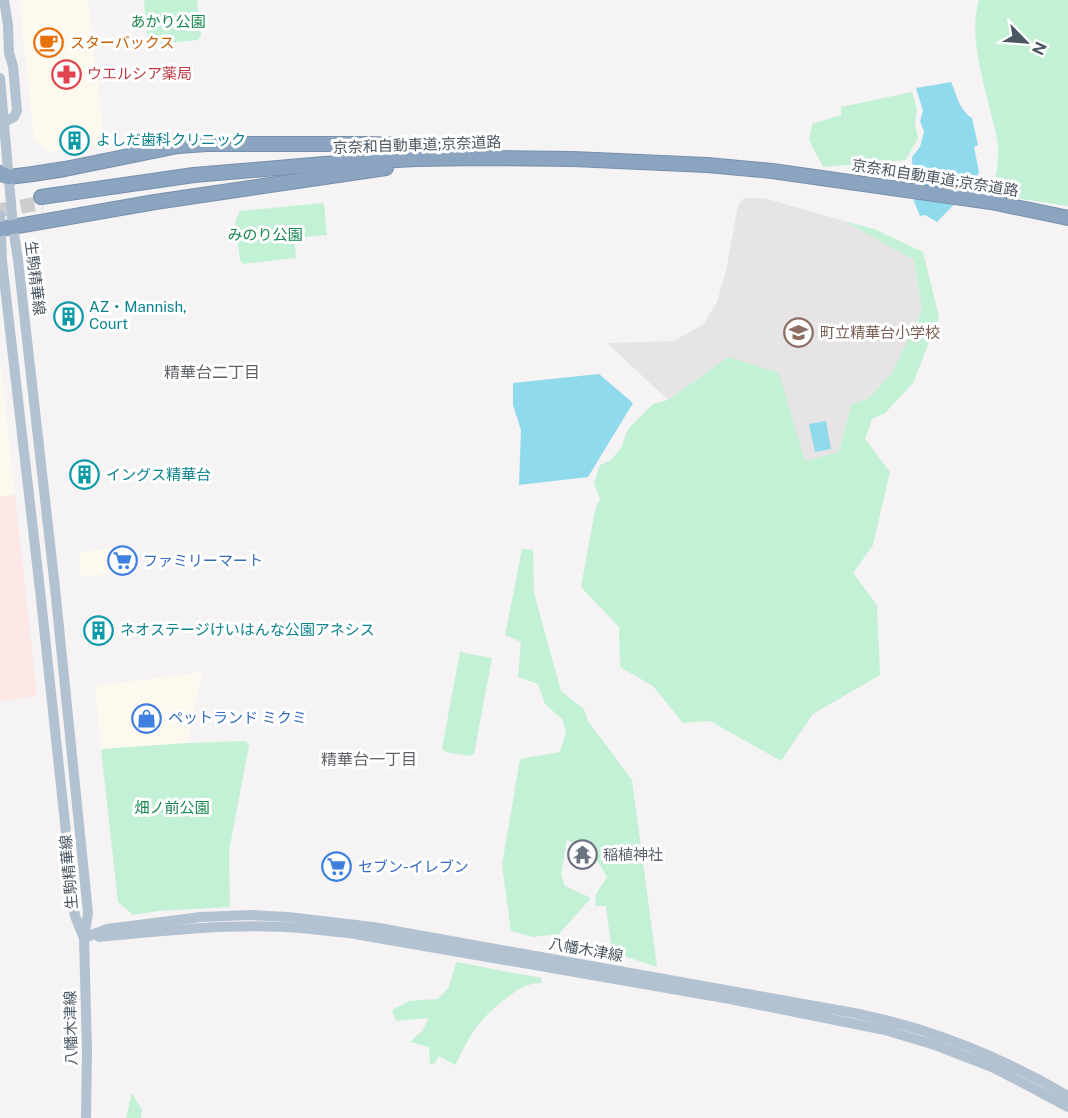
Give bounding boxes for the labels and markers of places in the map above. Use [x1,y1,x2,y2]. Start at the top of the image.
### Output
cafe icon: スターバックス [33,27,65,59]
place label: スターバックス [70,34,174,51]
pharmacy icon: ウエルシア薬局 [50,58,82,90]
place label: ウエルシア薬局 [87,65,192,82]
building icon: よしだ歯科クリニック [59,124,91,156]
place label: よしだ歯科クリニック [96,131,246,148]
place label: AZ・Mannish, Court [89,298,187,332]
building icon: AZ・Mannish, Court [52,300,84,332]
school or university icon: 町立精華台小学校 [783,317,815,349]
place label: 町立精華台小学校 [820,324,940,341]
building icon: イングス精華台 [69,459,101,491]
place label: イングス精華台 [106,466,211,483]
supermarket icon: ファミリーマート [106,545,138,577]
place label: ファミリーマート [143,552,263,569]
building icon: ネオステージけいはんな公園アネシス [83,614,115,646]
place label: ネオステージけいはんな公園アネシス [120,621,375,638]
shop icon: ペットランド ミクミ [131,702,163,734]
place label: ペットランド ミクミ [168,709,307,726]
temple icon: 稲植神社 [566,839,598,871]
place label: 稲植神社 [603,846,663,863]
supermarket icon: セブン-イレブン [321,851,353,883]
place label: セブン-イレブン [358,858,469,875]

